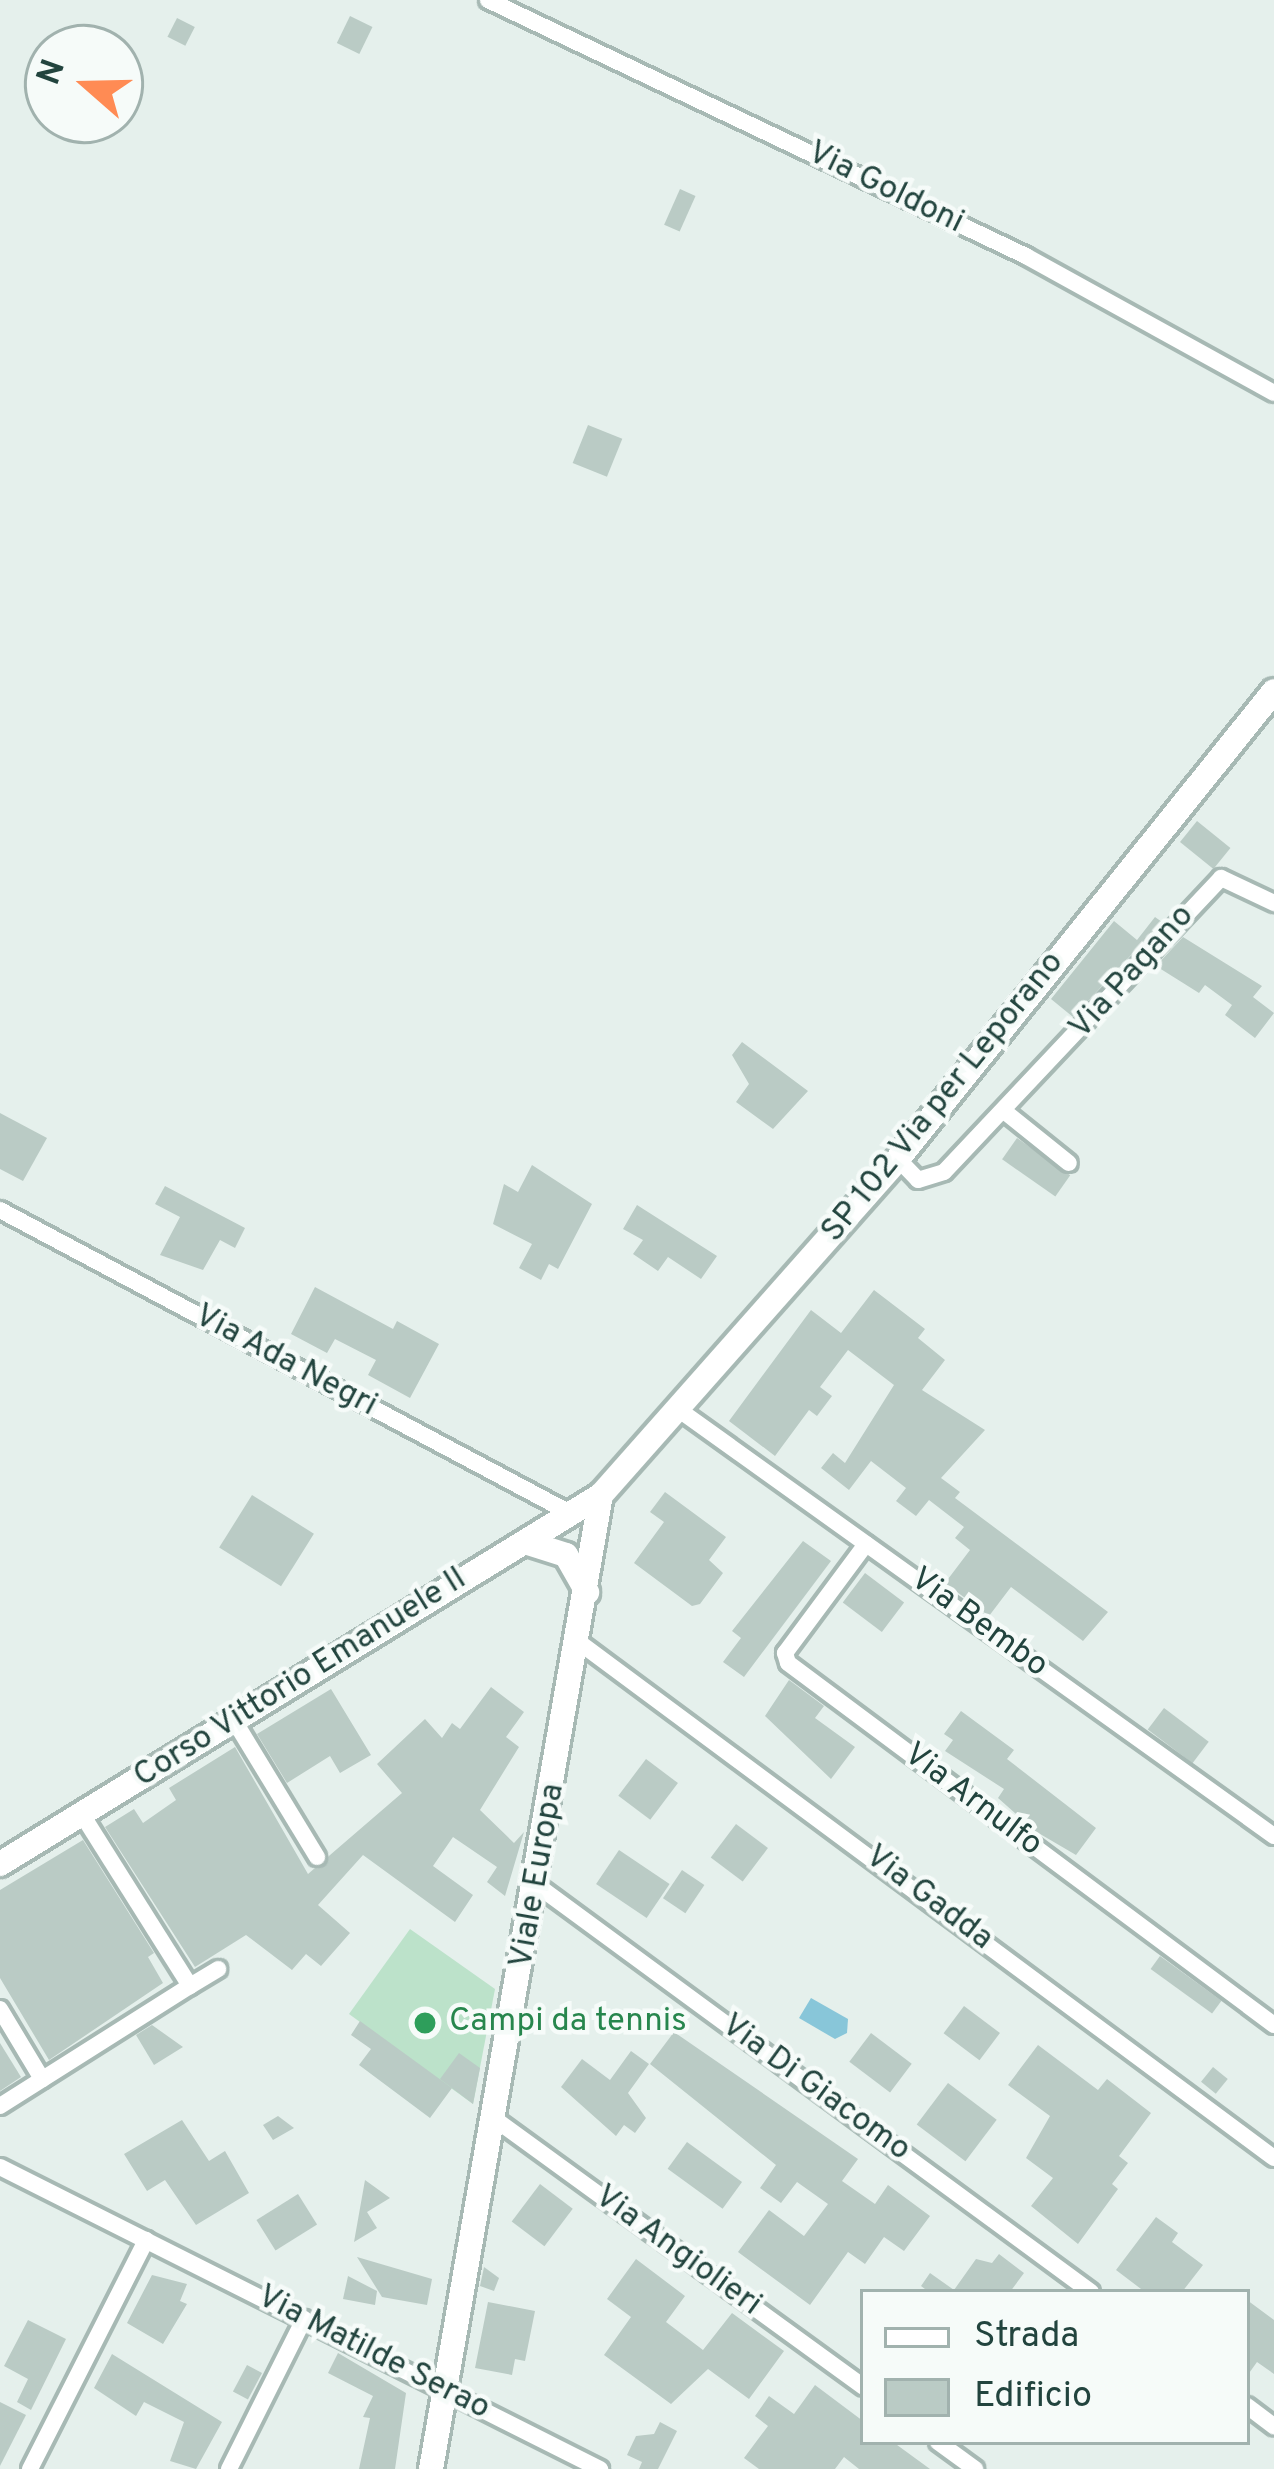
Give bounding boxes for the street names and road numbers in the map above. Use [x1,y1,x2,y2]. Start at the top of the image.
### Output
street label: Via Goldoni [801,134,969,244]
street label: Via Pagano [1062,898,1204,1048]
street label: SP 102 Via per Leporano [814,944,1074,1252]
street label: Via Ada Negri [186,1297,384,1427]
street label: Corso Vittorio Emanuele II [127,1560,475,1798]
street label: Via Bembo [901,1561,1055,1687]
street label: Via Arnulfo [894,1736,1050,1866]
street label: Viale Europa [503,1781,575,1971]
street label: Via Gadda [856,1838,1000,1960]
street label: Via Di Giacomo [713,2007,917,2171]
street label: Via Angiolieri [585,2178,769,2326]
street label: Via Matilde Serao [250,2278,496,2430]

